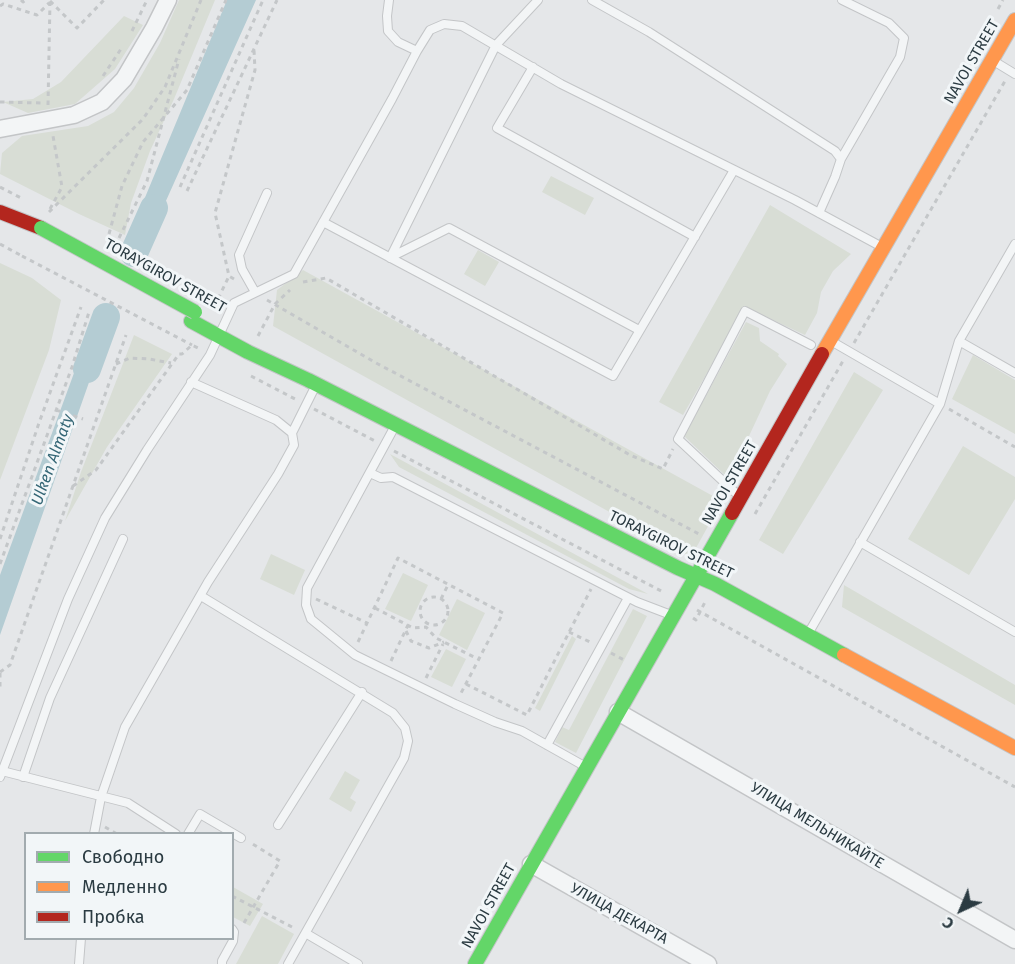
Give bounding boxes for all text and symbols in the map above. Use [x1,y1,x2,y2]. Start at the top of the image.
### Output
street label: NAVOI STREET [941,17,1003,107]
street label: TORAYGIROV STREET [101,235,229,317]
water label: Ulken Almaty [28,412,78,508]
street label: NAVOI STREET [699,438,761,528]
street label: TORAYGIROV STREET [606,507,736,583]
street label: УЛИЦА МЕЛЬНИКАЙТЕ [747,779,887,873]
legend [24,832,234,940]
text: Свободно [82,846,164,868]
street label: NAVOI STREET [458,860,520,952]
text: Медленно [82,876,168,898]
street label: УЛИЦА ДЕКАРТА [567,880,671,948]
north arrow [931,880,991,940]
text: Пробка [82,906,145,928]
text: С [938,913,958,933]

